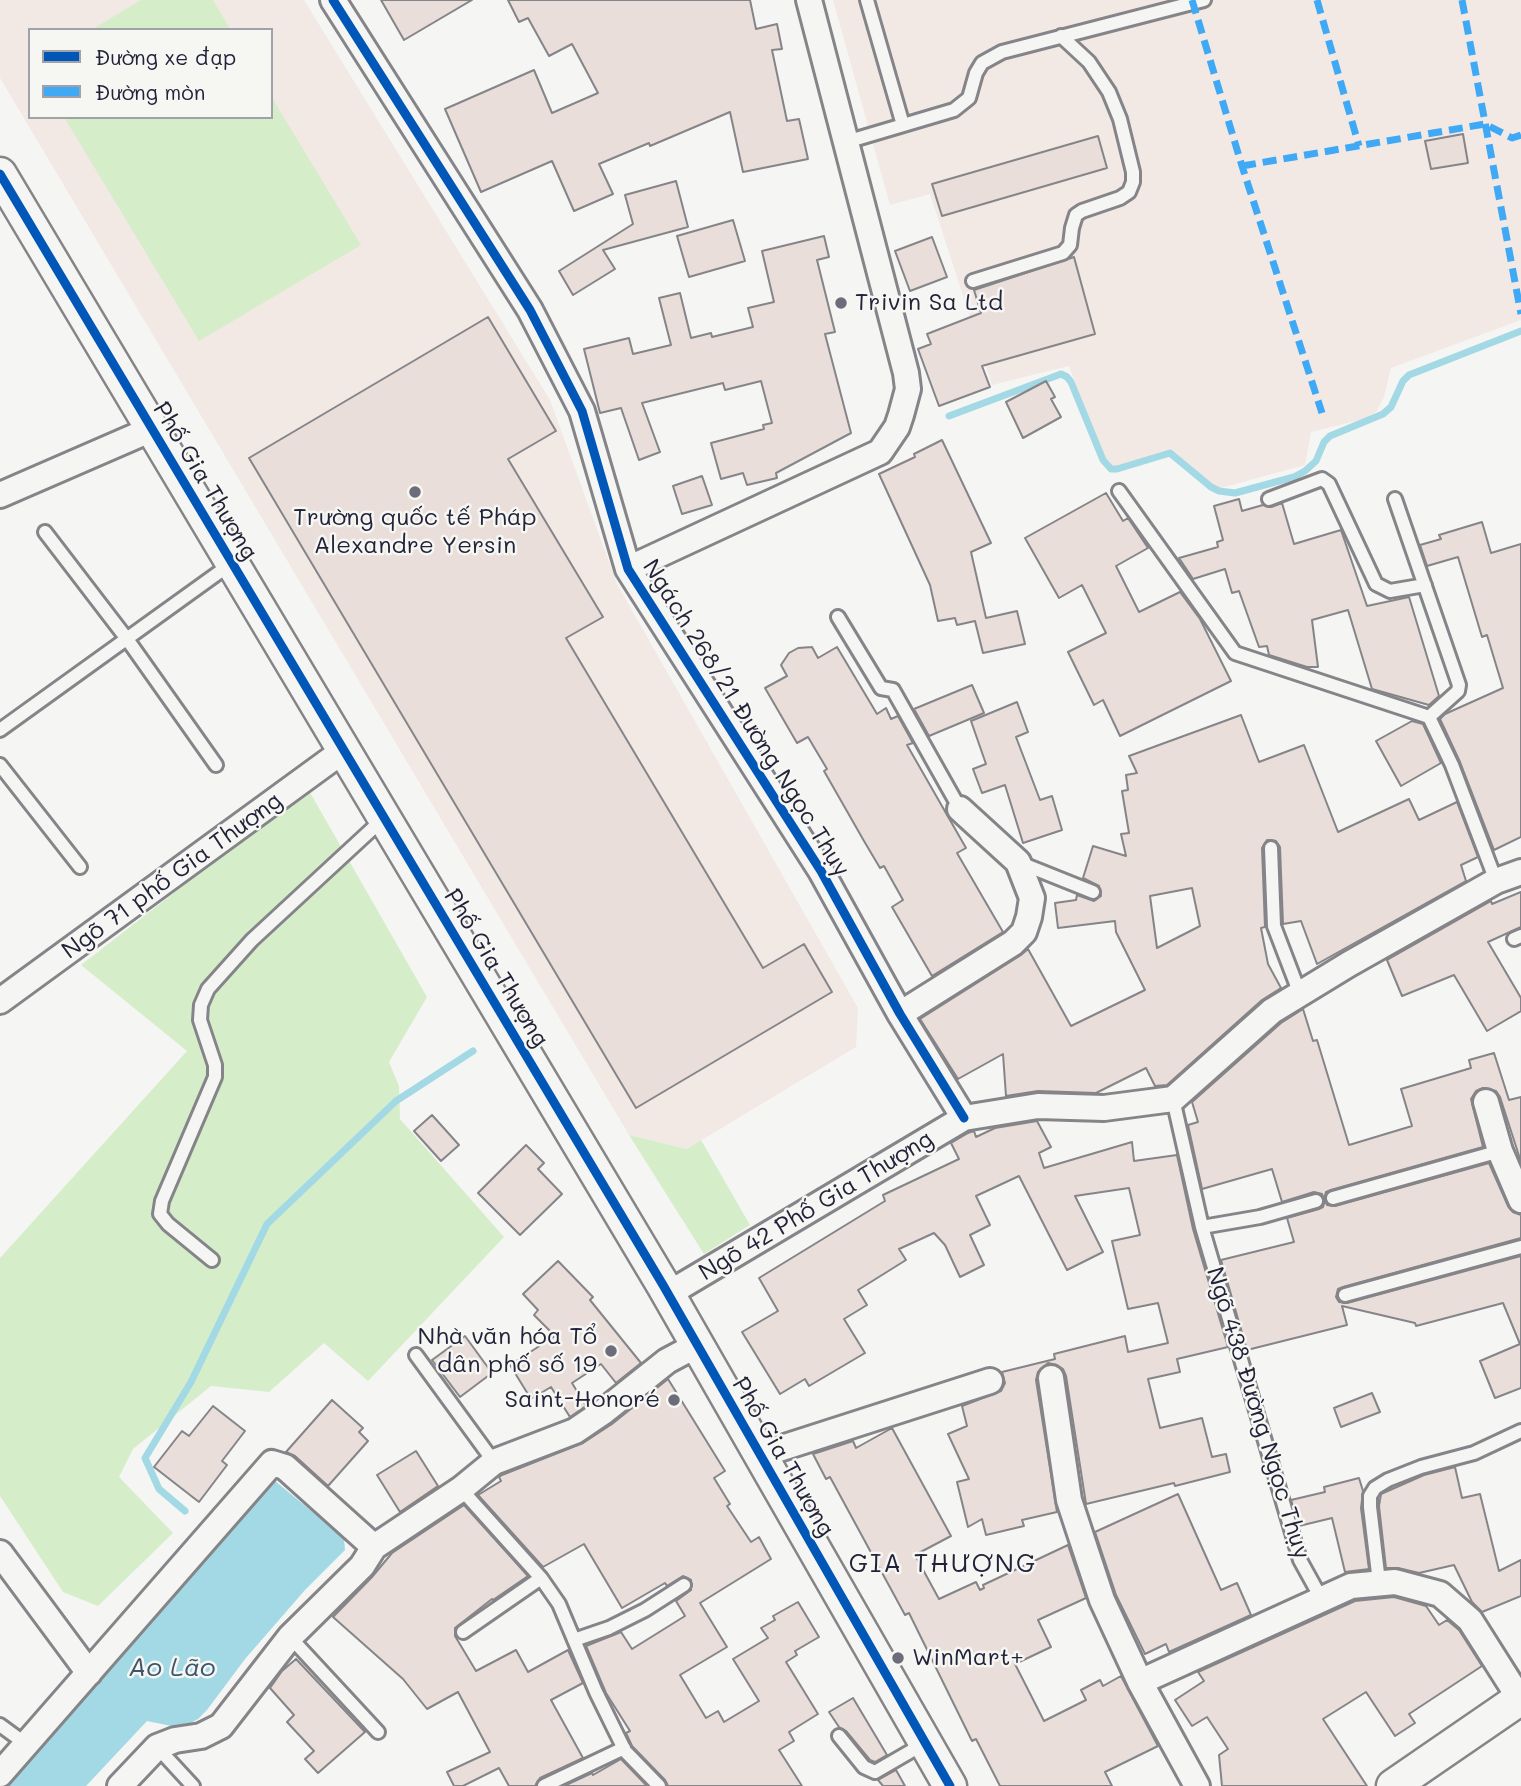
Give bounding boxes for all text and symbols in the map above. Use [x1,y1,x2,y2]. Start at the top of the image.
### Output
legend [28,28,273,119]
text: Đường xe đạp [95,43,236,70]
text: Đường mòn [95,78,205,105]
place label: Trivin Sa Ltd [855,289,1003,317]
marker: Trivin Sa Ltd [833,295,849,311]
street label: Phố Gia Thượng [146,397,264,565]
marker: Trường quốc tế Pháp Alexandre Yersin [407,484,423,500]
place label: Trường quốc tế Pháp Alexandre Yersin [293,504,537,560]
street label: Ngách 268/21 Đường Ngọc Thụy [636,554,856,882]
street label: Ngõ 71 phố Gia Thượng [56,787,288,965]
street label: Phố Gia Thượng [437,884,555,1052]
street label: Ngõ 42 Phố Gia Thượng [694,1125,938,1287]
street label: Ngõ 438 Đường Ngọc Thụy [1200,1264,1316,1562]
place label: Nhà văn hóa Tổ dân phố số 19 [417,1323,597,1379]
marker: Nhà văn hóa Tổ dân phố số 19 [603,1343,619,1359]
street label: Phố Gia Thượng [726,1372,840,1542]
place label: Saint-Honoré [504,1386,660,1414]
marker: Saint-Honoré [666,1392,682,1408]
district label: GIA THƯỢNG [850,1548,1036,1580]
place label: WinMart+ [912,1644,1023,1672]
marker: WinMart+ [890,1650,906,1666]
water label: Ao Lão [128,1652,216,1684]

